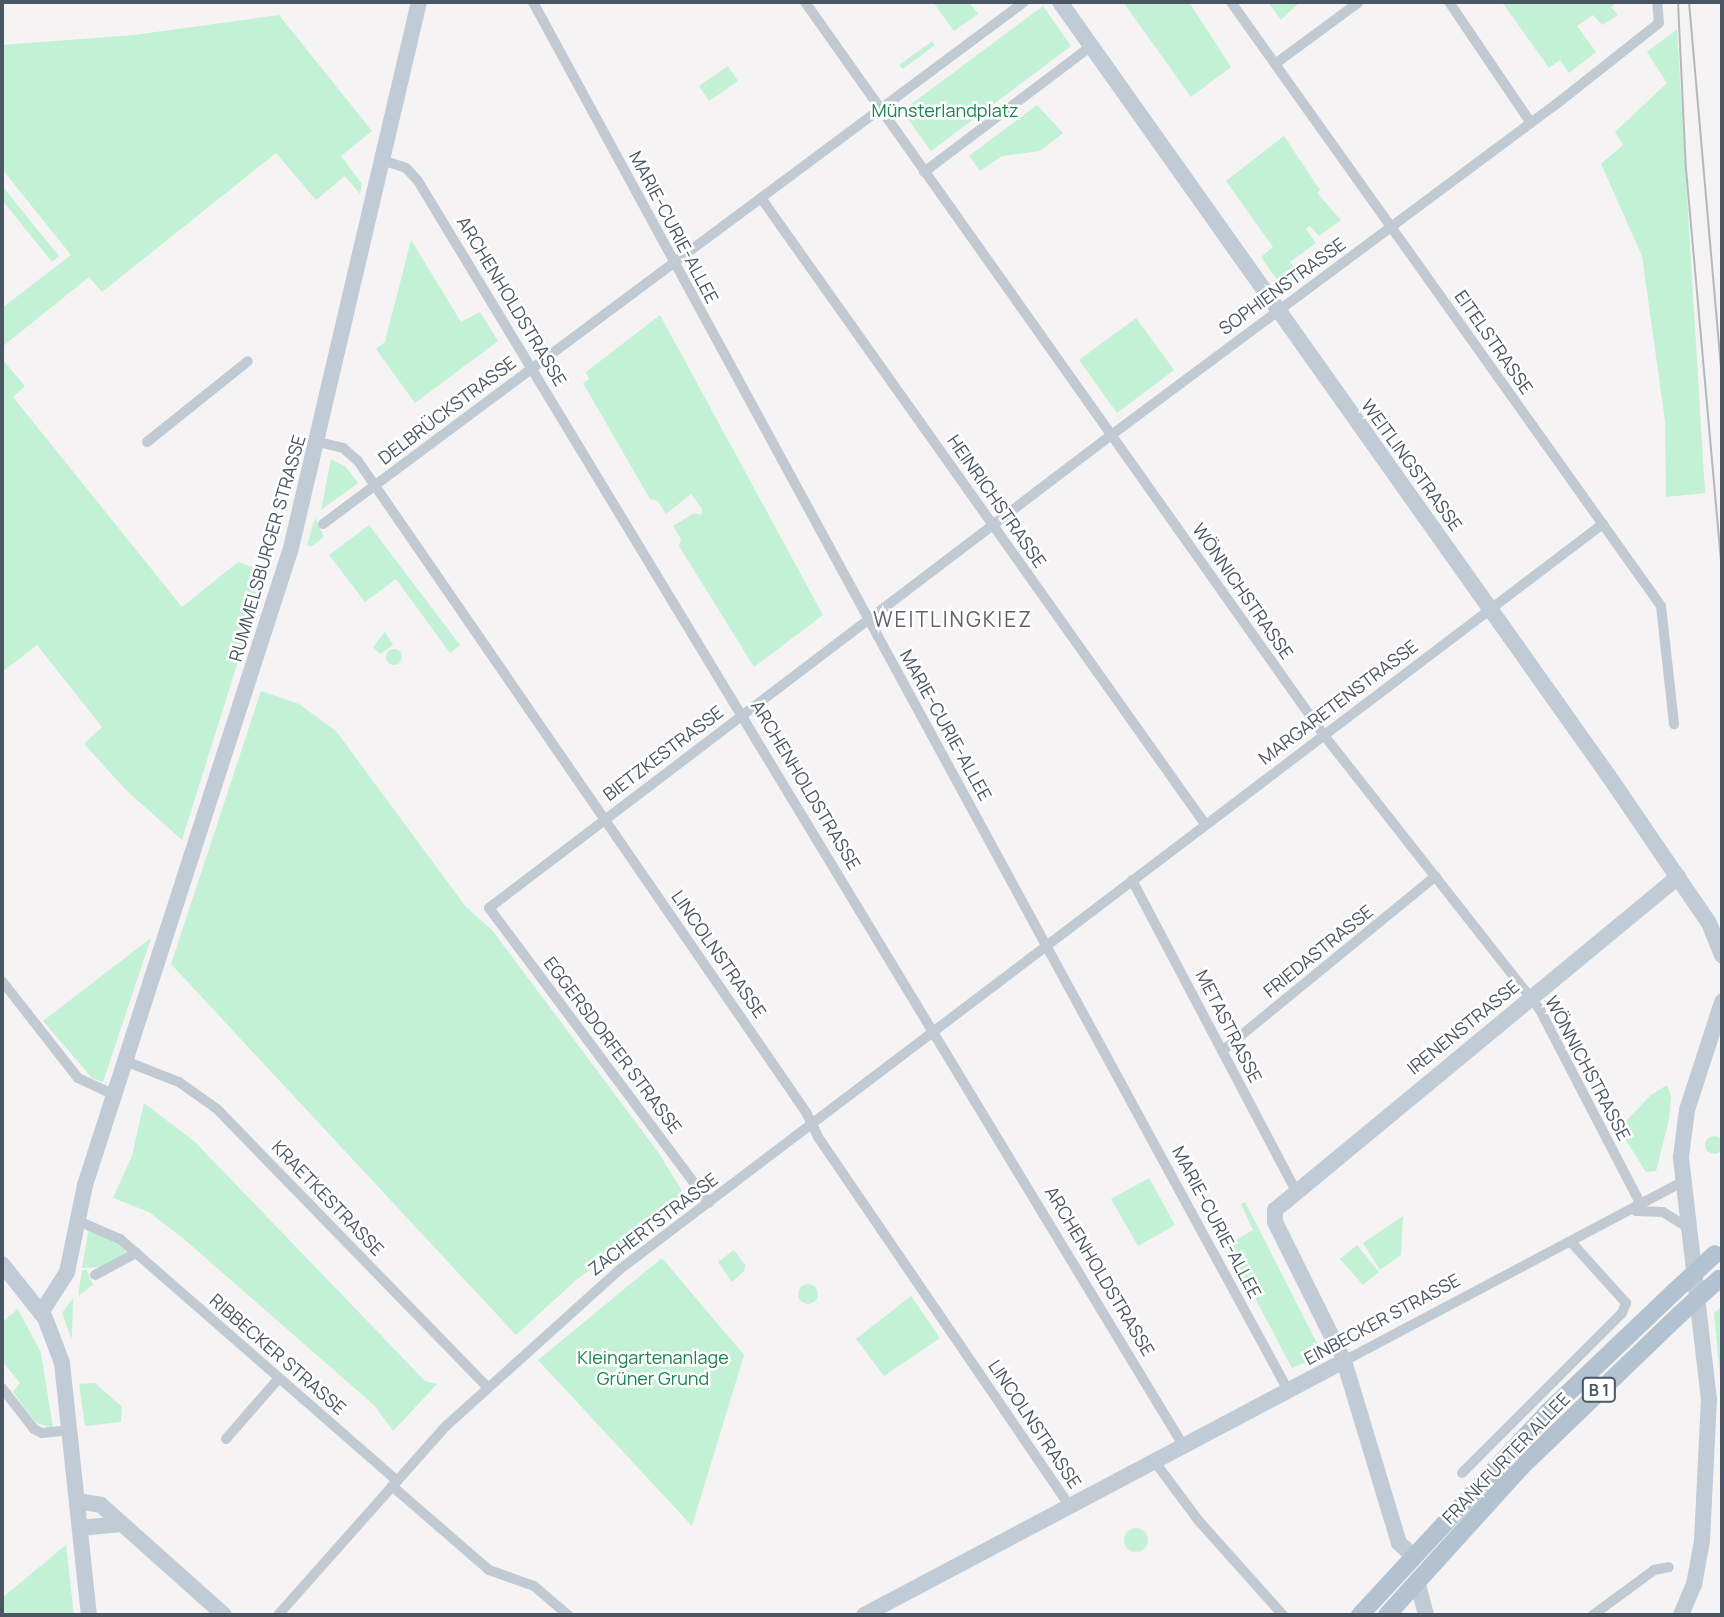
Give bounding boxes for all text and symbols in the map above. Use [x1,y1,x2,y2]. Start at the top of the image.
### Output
park label: Münsterlandplatz [872,99,1018,121]
street label: MARIE-CURIE-ALLEE [625,147,723,307]
street label: ARCHENHOLDSTRASSE [453,212,571,390]
street label: SOPHIENSTRASSE [1215,233,1349,339]
street label: EITELSTRASSE [1450,286,1538,398]
street label: DELBRÜCKSTRASSE [374,351,520,469]
street label: WEITLINGSTRASSE [1357,395,1467,535]
street label: HEINRICHSTRASSE [943,431,1051,571]
street label: RUMMELSBURGER STRASSE [224,432,310,664]
street label: WÖNNICHSTRASSE [1188,519,1298,663]
district label: WEITLINGKIEZ [874,606,1032,632]
street label: MARGARETENSTRASSE [1254,635,1422,769]
street label: MARIE-CURIE-ALLEE [896,646,996,804]
street label: ARCHENHOLDSTRASSE [747,696,865,874]
street label: BIETZKESTRASSE [599,701,727,805]
street label: LINCOLNSTRASSE [667,886,771,1022]
street label: FRIEDASTRASSE [1259,900,1377,1002]
street label: EGGERSDORFER STRASSE [540,952,686,1138]
street label: METASTRASSE [1191,966,1267,1086]
street label: IRENENSTRASSE [1403,975,1523,1079]
street label: WÖNNICHSTRASSE [1541,992,1635,1144]
street label: KRAETKESTRASSE [267,1136,389,1260]
street label: MARIE-CURIE-ALLEE [1168,1142,1266,1302]
street label: ZACHERTSTRASSE [584,1168,722,1280]
street label: ARCHENHOLDSTRASSE [1041,1182,1159,1360]
street label: EINBECKER STRASSE [1300,1269,1464,1369]
street label: RIBBECKER STRASSE [206,1289,350,1419]
park label: Kleingartenanlage Grüner Grund [577,1347,729,1390]
street label: LINCOLNSTRASSE [984,1356,1086,1492]
road number: B 1 [1582,1378,1616,1402]
street label: FRANKFURTER ALLEE [1438,1388,1574,1528]

